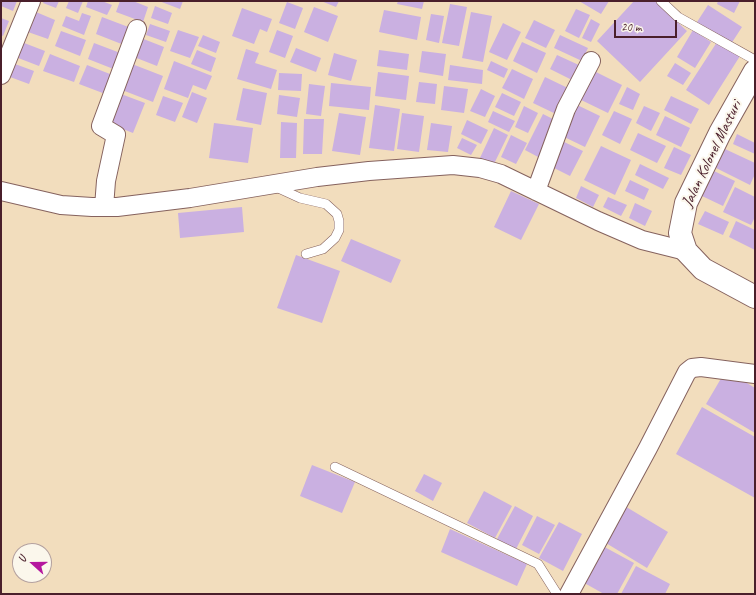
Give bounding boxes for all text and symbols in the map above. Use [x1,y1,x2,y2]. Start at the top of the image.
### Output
scale bar [616,12,679,38]
text: 20 m [621,19,641,35]
street label: Jalan Kolonel Masturi [678,98,746,210]
north arrow [12,543,52,583]
text: U [14,554,29,564]

